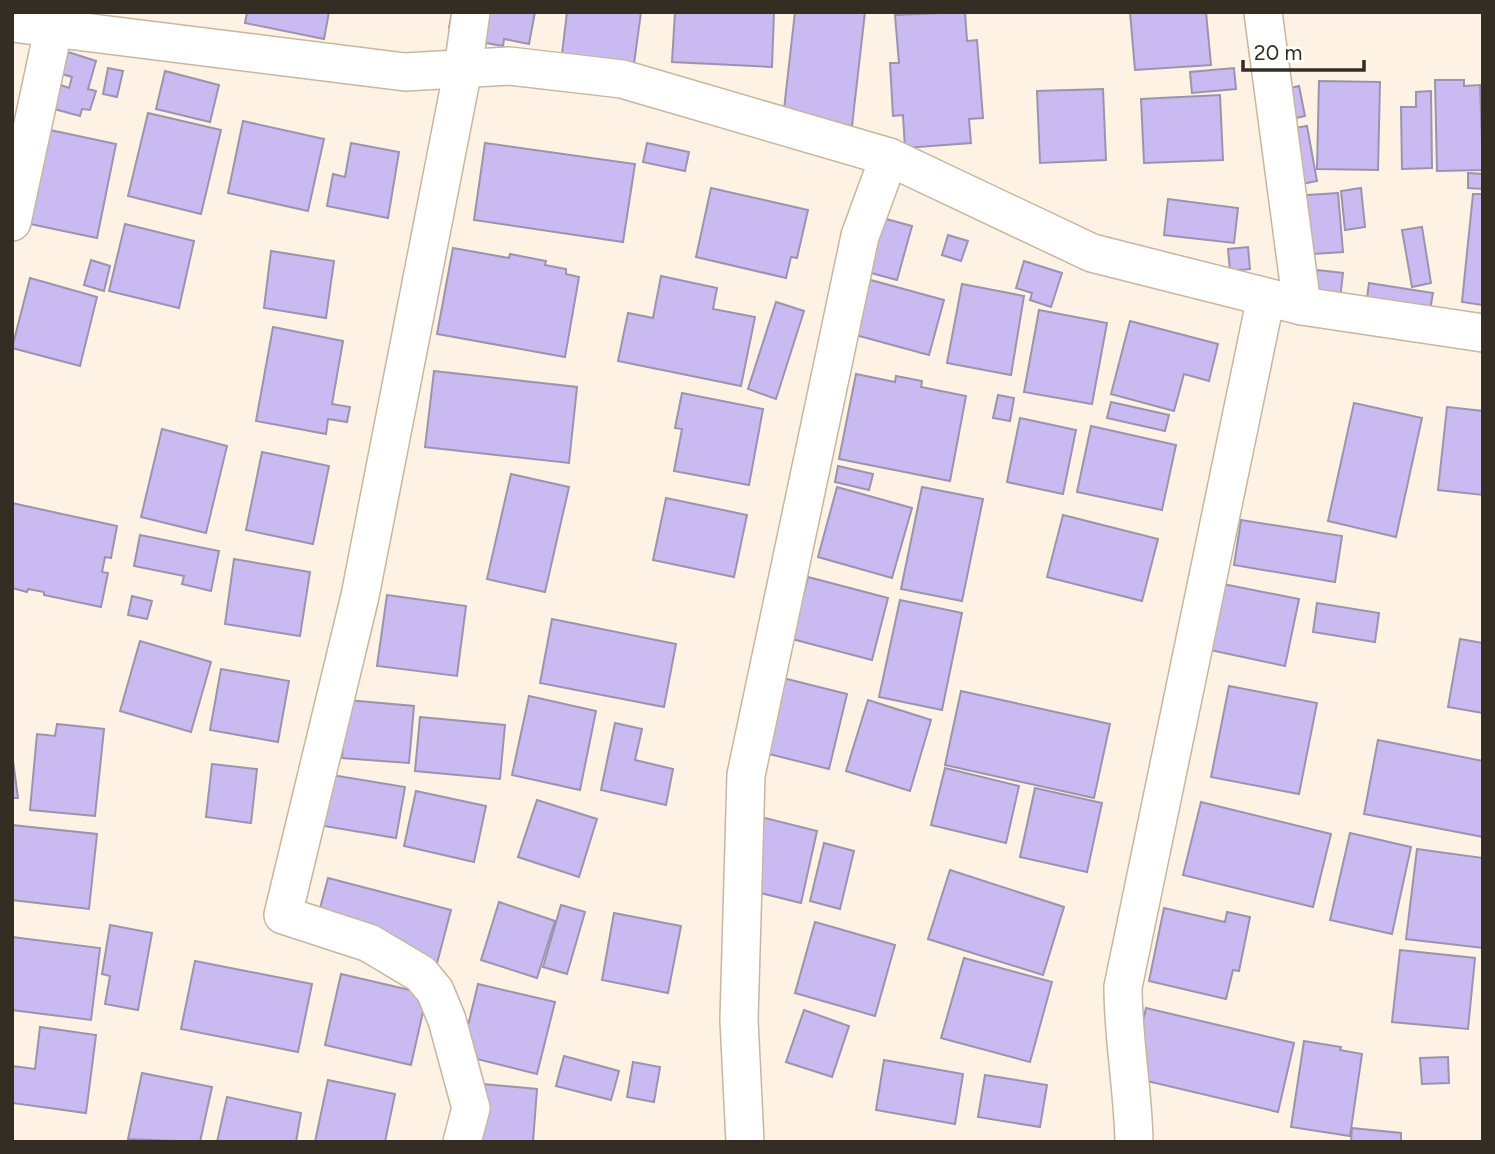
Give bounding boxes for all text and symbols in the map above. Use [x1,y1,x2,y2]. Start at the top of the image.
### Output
scale bar [1243,28,1364,72]
text: 20 m [1254,40,1302,65]

